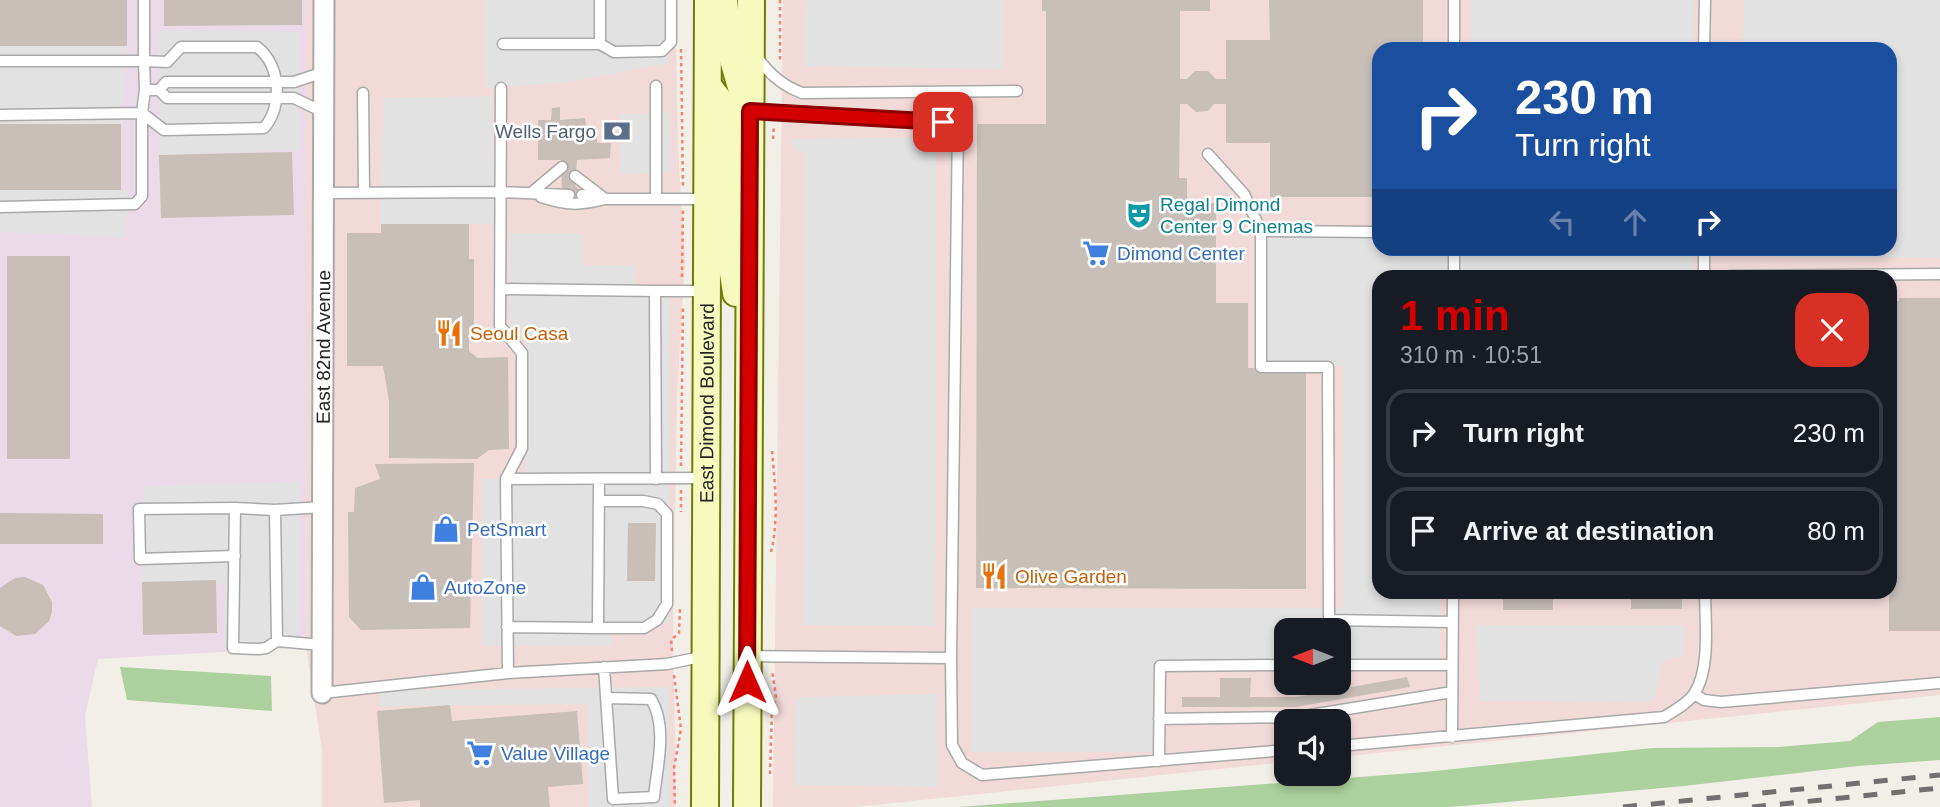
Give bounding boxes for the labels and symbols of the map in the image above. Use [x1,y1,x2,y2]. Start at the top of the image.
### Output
pin [913,92,973,152]
bank icon: Wells Fargo [602,116,632,146]
place label: Wells Fargo [495,121,596,142]
place label: Regal Dimond Center 9 Cinemas [1160,194,1313,237]
theatre icon: Regal Dimond Center 9 Cinemas [1124,200,1154,230]
supermarket icon: Dimond Center [1081,238,1111,268]
place label: Dimond Center [1117,243,1245,264]
street label: East 82nd Avenue [313,270,334,424]
street label: East Dimond Boulevard [696,303,718,503]
restaurant icon: Seoul Casa [434,318,464,348]
place label: Seoul Casa [470,323,569,344]
shop icon: PetSmart [431,514,461,544]
place label: PetSmart [467,519,547,540]
restaurant icon: Olive Garden [979,561,1009,591]
place label: Olive Garden [1015,566,1127,587]
shop icon: AutoZone [408,572,438,602]
place label: AutoZone [444,577,526,598]
north arrow [1274,618,1351,695]
position arrow [710,645,784,719]
supermarket icon: Value Village [465,738,495,768]
place label: Value Village [501,743,610,764]

